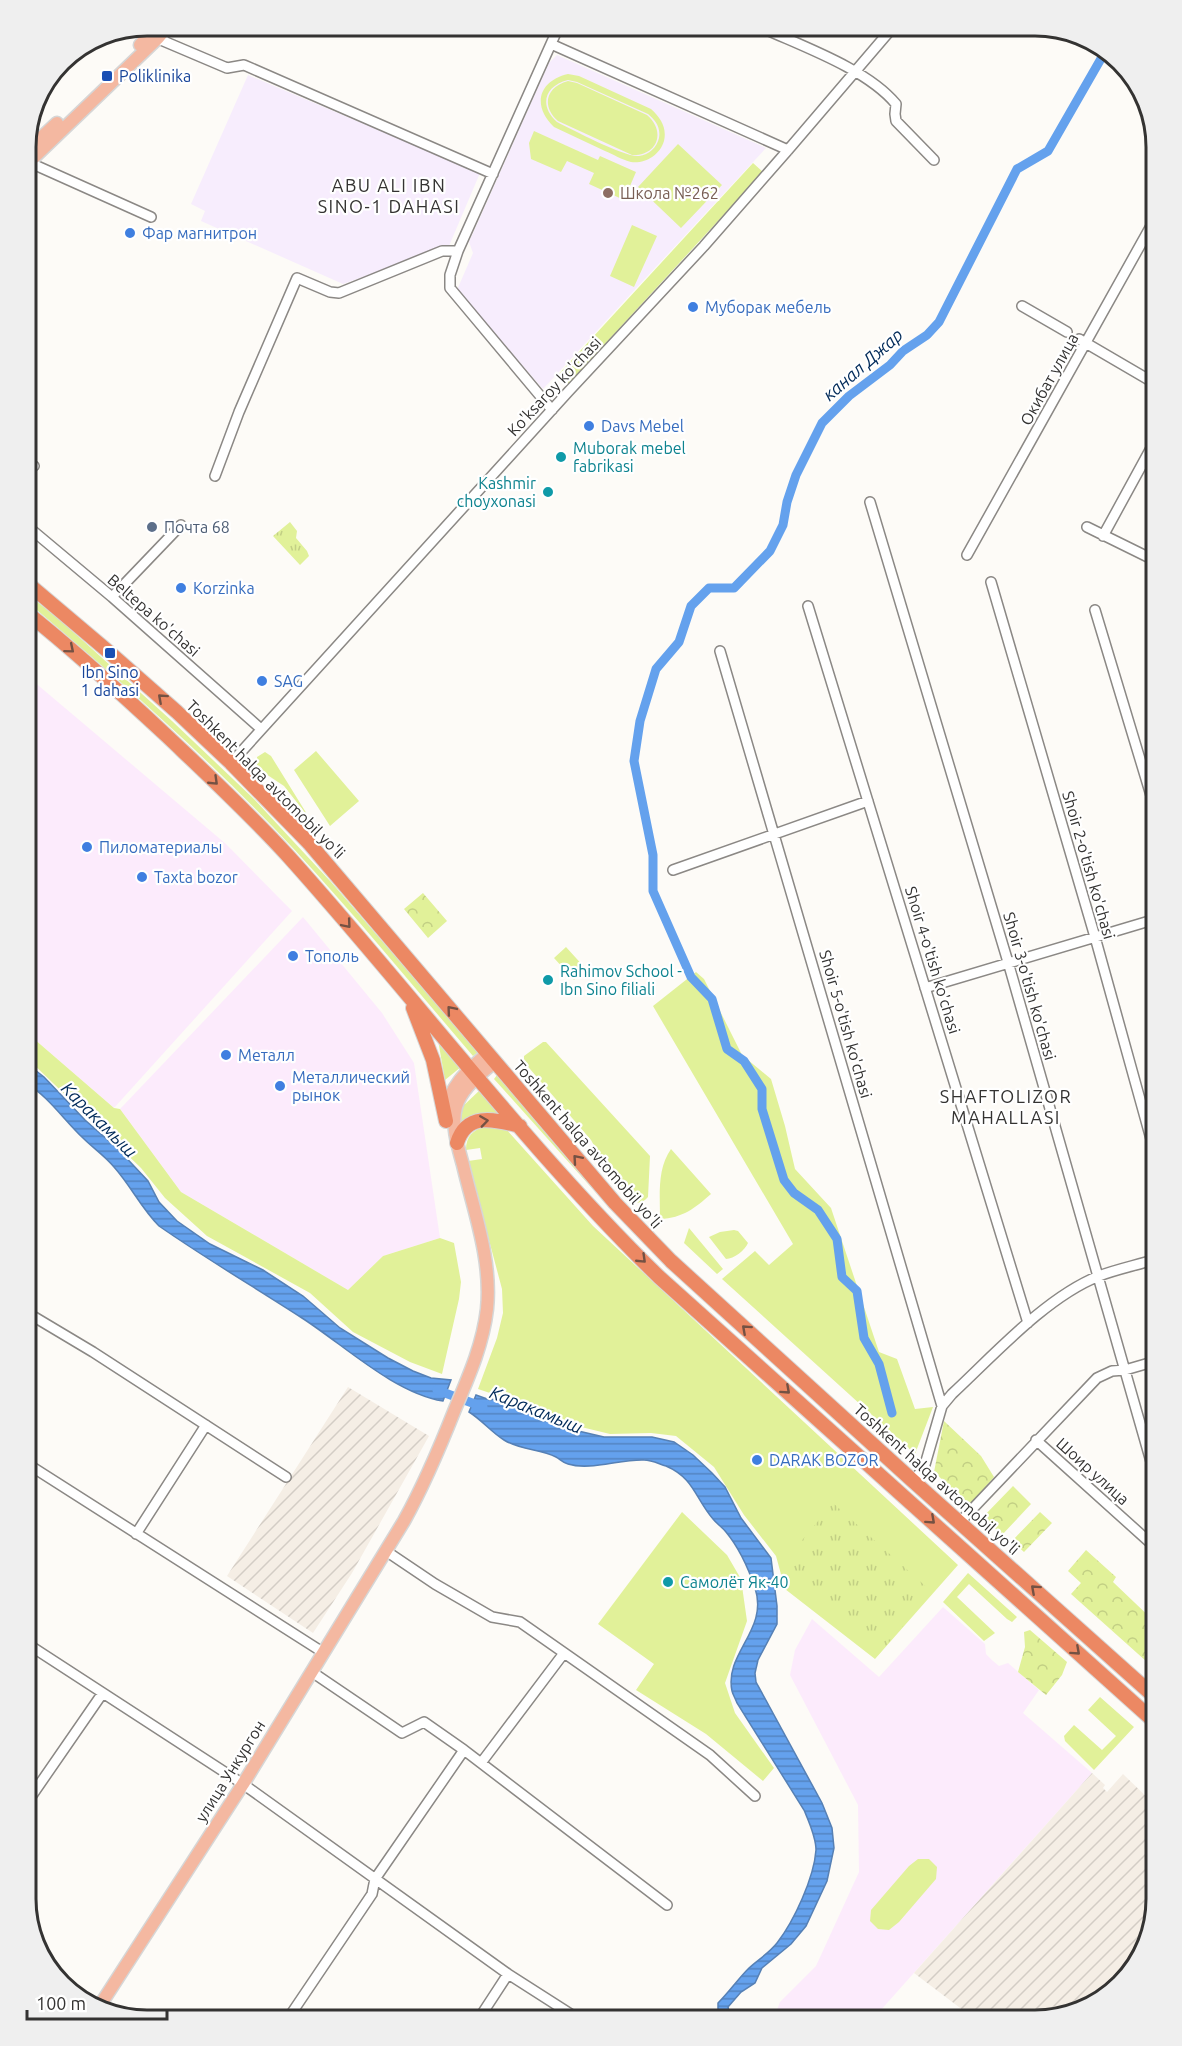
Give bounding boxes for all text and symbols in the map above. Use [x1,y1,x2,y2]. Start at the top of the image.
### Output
place label: Poliklinika [119,67,191,85]
marker: Poliklinika [100,69,114,83]
district label: ABU ALI IBN SINO-1 DAHASI [318,175,460,216]
place label: Школа №262 [620,184,719,202]
marker: Школа №262 [601,186,615,200]
place label: Фар магнитрон [142,224,257,242]
marker: Фар магнитрон [123,226,137,240]
place label: Муборак мебель [705,298,831,316]
marker: Муборак мебель [686,300,700,314]
water label: канал Джар [818,324,906,404]
street label: Окибат улица [1016,330,1082,428]
street label: Ko'ksaroy ko'chasi [504,333,604,439]
place label: Davs Mebel [601,417,684,435]
marker: Davs Mebel [582,419,596,433]
place label: Muborak mebel fabrikasi [573,439,686,475]
marker: Muborak mebel fabrikasi [554,450,568,464]
place label: Kashmir choyxonasi [457,474,536,510]
marker: Kashmir choyxonasi [541,485,555,499]
place label: Почта 68 [164,518,230,536]
marker: Почта 68 [145,520,159,534]
street label: Beltepa ko'chasi [104,570,204,660]
place label: Korzinka [193,579,255,597]
marker: Korzinka [174,581,188,595]
one-way arrow [63,642,74,653]
marker: Ibn Sino 1 dahasi [103,646,117,660]
place label: Ibn Sino 1 dahasi [81,663,139,699]
place label: SAG [274,672,303,690]
marker: SAG [255,674,269,688]
one-way arrow [158,694,169,705]
street label: Toshkent halqa avtomobil yo'li [183,696,349,862]
one-way arrow [208,774,218,785]
street label: Shoir 2-o'tish ko'chasi [1059,789,1119,941]
place label: Пиломатериалы [99,838,222,856]
marker: Пиломатериалы [80,840,94,854]
place label: Taxta bozor [154,868,238,886]
marker: Taxta bozor [135,870,149,884]
street label: Shoir 4-o'tish ko'chasi [902,884,964,1036]
street label: Shoir 3-o'tish ko'chasi [1000,910,1060,1062]
one-way arrow [340,917,351,928]
place label: Тополь [305,947,359,965]
street label: Shoir 5-o'tish ko'chasi [816,948,876,1100]
marker: Тополь [286,949,300,963]
place label: Rahimov School - Ibn Sino filiali [560,962,682,998]
marker: Rahimov School - Ibn Sino filiali [541,973,555,987]
one-way arrow [447,1006,458,1017]
place label: Металл [238,1046,295,1064]
marker: Металл [219,1048,233,1062]
street label: Toshkent halqa avtomobil yo'li [510,1056,666,1232]
place label: Металлический рынок [292,1068,410,1104]
water label: Каракамыш [58,1077,142,1161]
marker: Металлический рынок [273,1079,287,1093]
district label: SHAFTOLIZOR MAHALLASI [940,1086,1072,1127]
one-way arrow [479,1116,489,1128]
one-way arrow [573,1155,584,1166]
one-way arrow [634,1252,645,1263]
one-way arrow [742,1325,753,1336]
water label: Каракамыш [487,1381,586,1437]
one-way arrow [779,1383,790,1394]
street label: Toshkent halqa avtomobil yo'li [850,1400,1024,1558]
street label: Шоир улица [1053,1434,1133,1508]
place label: DARAK BOZOR [769,1451,879,1469]
marker: DARAK BOZOR [750,1453,764,1467]
one-way arrow [924,1513,935,1524]
place label: Самолёт Як-40 [680,1573,789,1591]
marker: Самолёт Як-40 [661,1575,675,1589]
one-way arrow [1031,1585,1041,1596]
one-way arrow [1069,1644,1080,1655]
street label: улица Ункургон [192,1717,268,1825]
scale bar [27,1983,166,2021]
text: 100 m [36,1993,86,2013]

